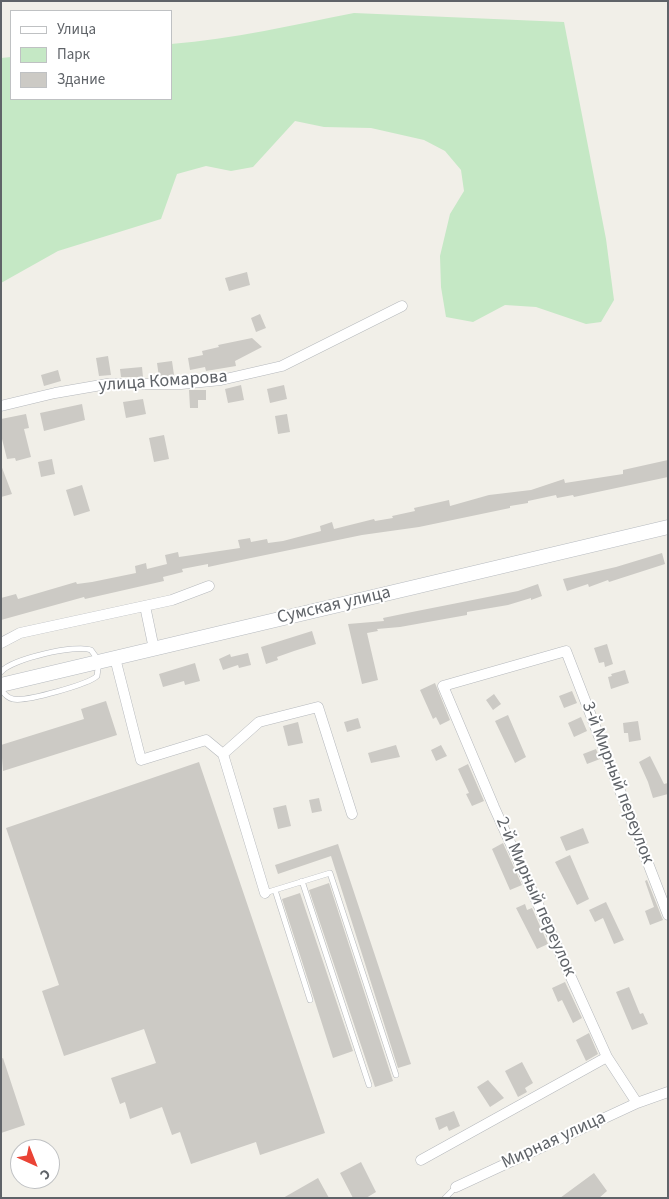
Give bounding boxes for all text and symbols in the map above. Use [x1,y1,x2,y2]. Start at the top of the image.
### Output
legend [10,10,172,100]
text: Улица [57,19,96,40]
text: Парк [57,44,90,65]
text: Здание [57,69,105,90]
street label: улица Комарова [98,367,228,397]
street label: Сумская улица [275,582,393,630]
street label: 3-й Мирный переулок [576,699,658,867]
street label: 2-й Мирный переулок [490,814,580,980]
street label: Мирная улица [498,1107,610,1175]
north arrow [10,1139,60,1189]
text: С [35,1164,55,1184]

